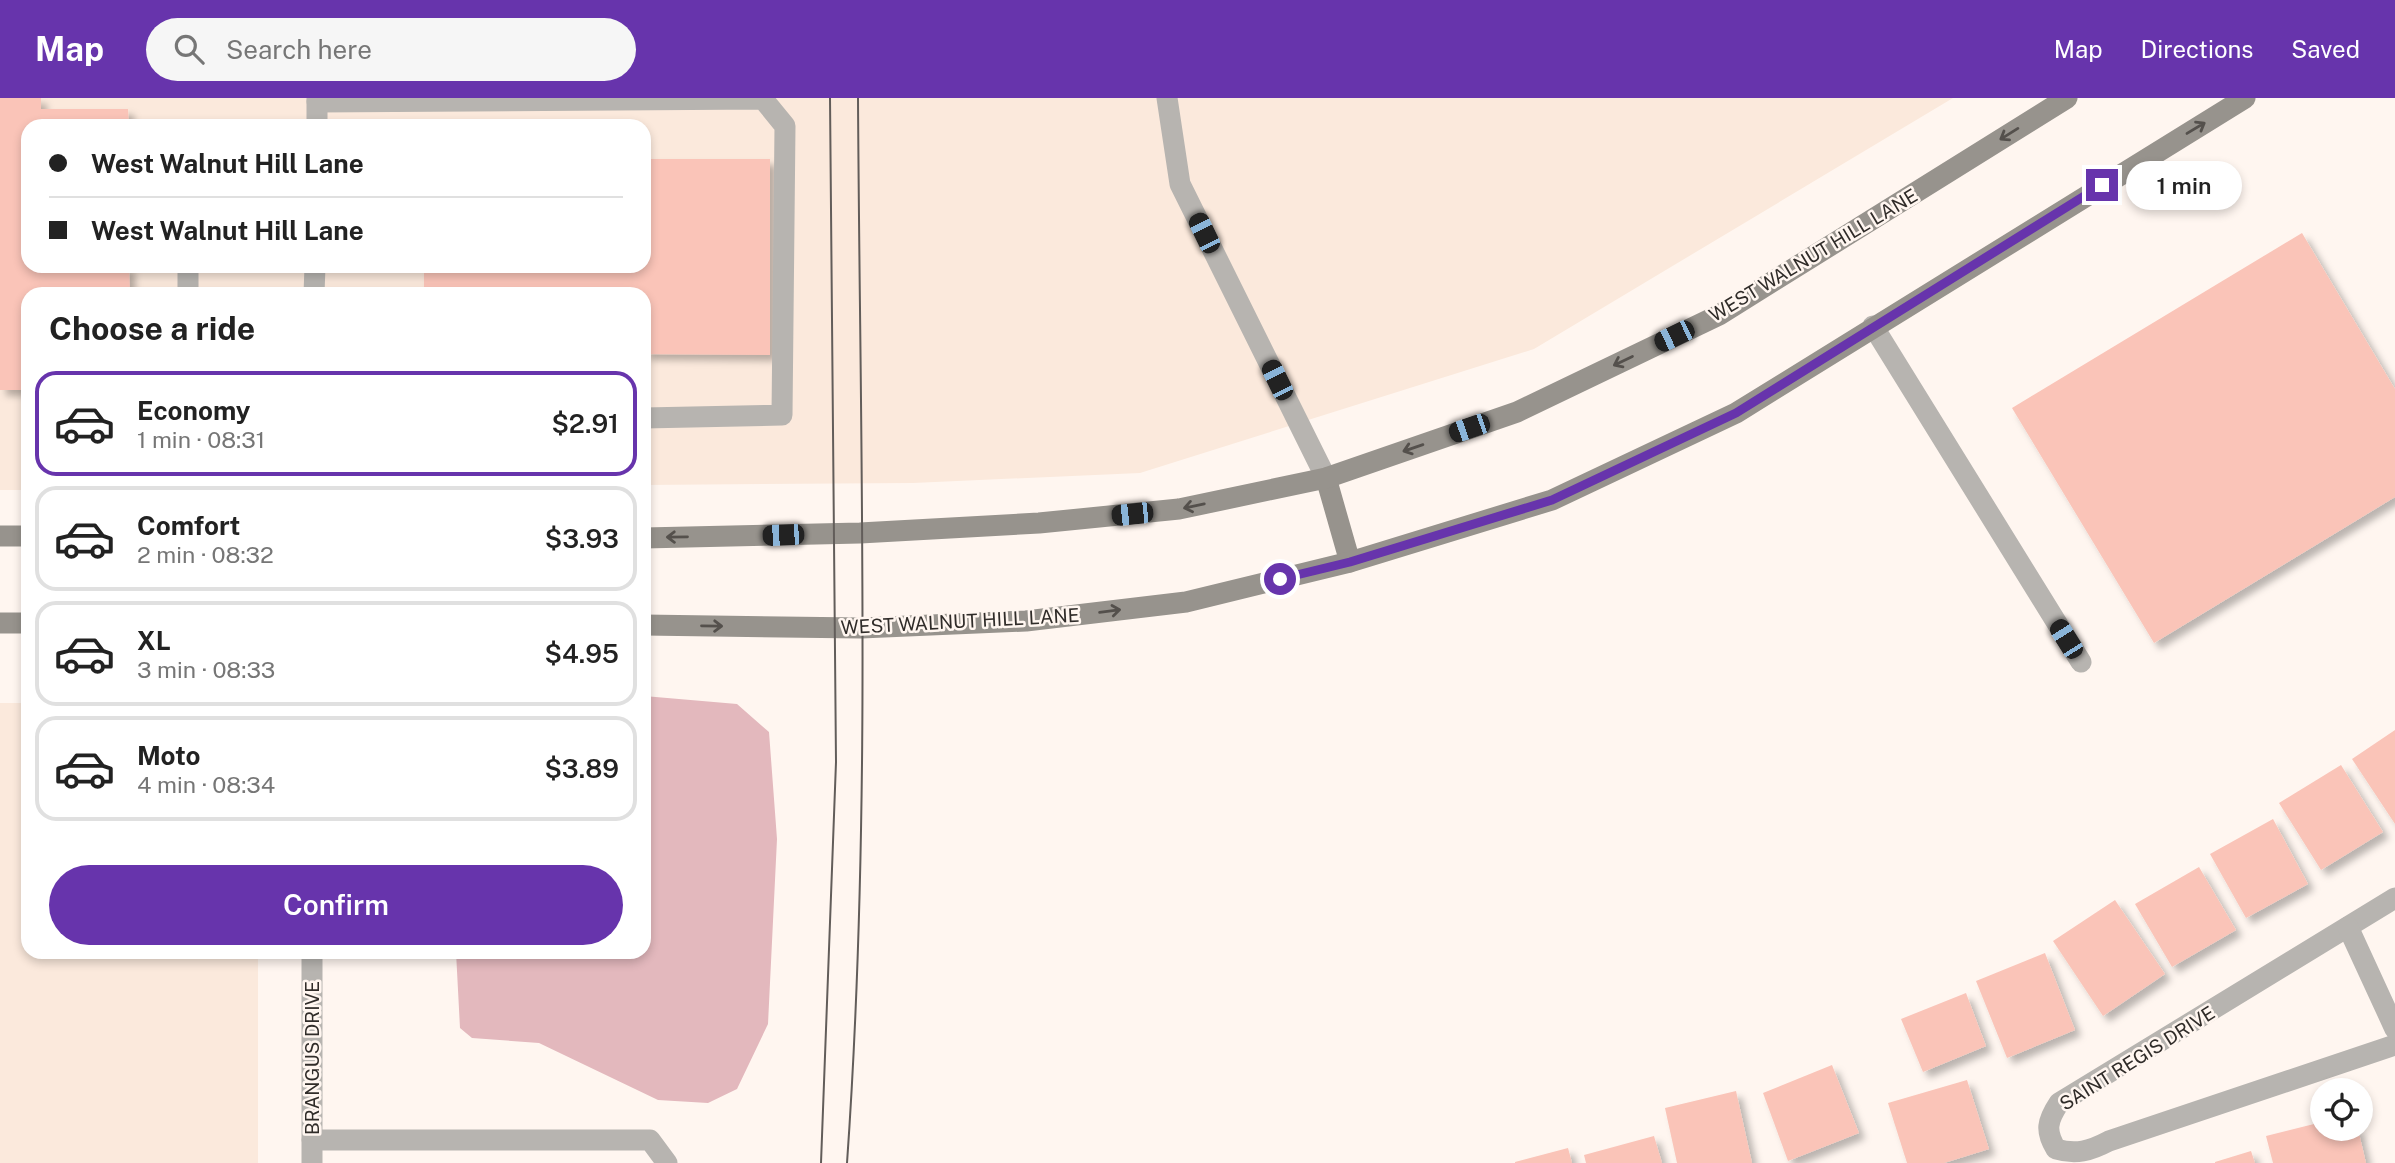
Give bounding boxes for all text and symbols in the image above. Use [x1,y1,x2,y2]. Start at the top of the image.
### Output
search box [146,18,636,81]
text: Map [35,30,104,68]
icon: search [170,30,208,68]
text: Search here [226,34,372,65]
text: Map [2054,35,2103,63]
text: Directions [2141,35,2253,63]
text: Saved [2291,35,2360,63]
one-way arrow [2186,120,2206,134]
one-way arrow [2000,128,2020,142]
text: West Walnut Hill Lane [91,148,364,179]
callout: 1 min [2126,160,2242,210]
route end [2086,169,2118,201]
text: 1 min [2157,172,2211,199]
street label: WEST WALNUT HILL LANE [1705,184,1921,326]
car [1186,210,1223,256]
text: West Walnut Hill Lane [91,215,364,246]
text: Choose a ride [49,310,255,347]
car [1651,317,1698,355]
one-way arrow [1613,355,1634,368]
car [1259,357,1296,403]
icon: car [53,392,116,455]
text: Economy [137,395,250,426]
text: $2.91 [551,408,619,439]
car [1446,411,1493,445]
text: 1 min · 08:31 [137,426,265,453]
one-way arrow [1403,443,1425,455]
one-way arrow [1183,500,1206,513]
car [1111,501,1154,527]
icon: car [53,507,116,570]
text: Comfort [137,510,240,541]
text: $3.93 [545,523,619,554]
car [762,524,805,546]
one-way arrow [666,530,689,544]
text: 2 min · 08:32 [137,541,274,568]
route start [1264,563,1296,595]
street label: WEST WALNUT HILL LANE [840,604,1080,638]
one-way arrow [1099,605,1121,618]
car [2046,616,2087,662]
one-way arrow [700,620,723,633]
icon: car [53,622,116,685]
text: XL [137,625,171,656]
text: $4.95 [544,638,619,669]
text: 3 min · 08:33 [137,656,275,683]
icon: car [53,737,116,800]
text: Moto [137,740,200,771]
text: $3.89 [544,753,619,784]
text: 4 min · 08:34 [137,771,275,798]
button: Confirm [49,865,623,945]
street label: BRANGUS DRIVE [301,981,323,1135]
street label: SAINT REGIS DRIVE [2055,1001,2219,1115]
map controls [2310,1078,2373,1141]
button: locate [2310,1078,2373,1141]

